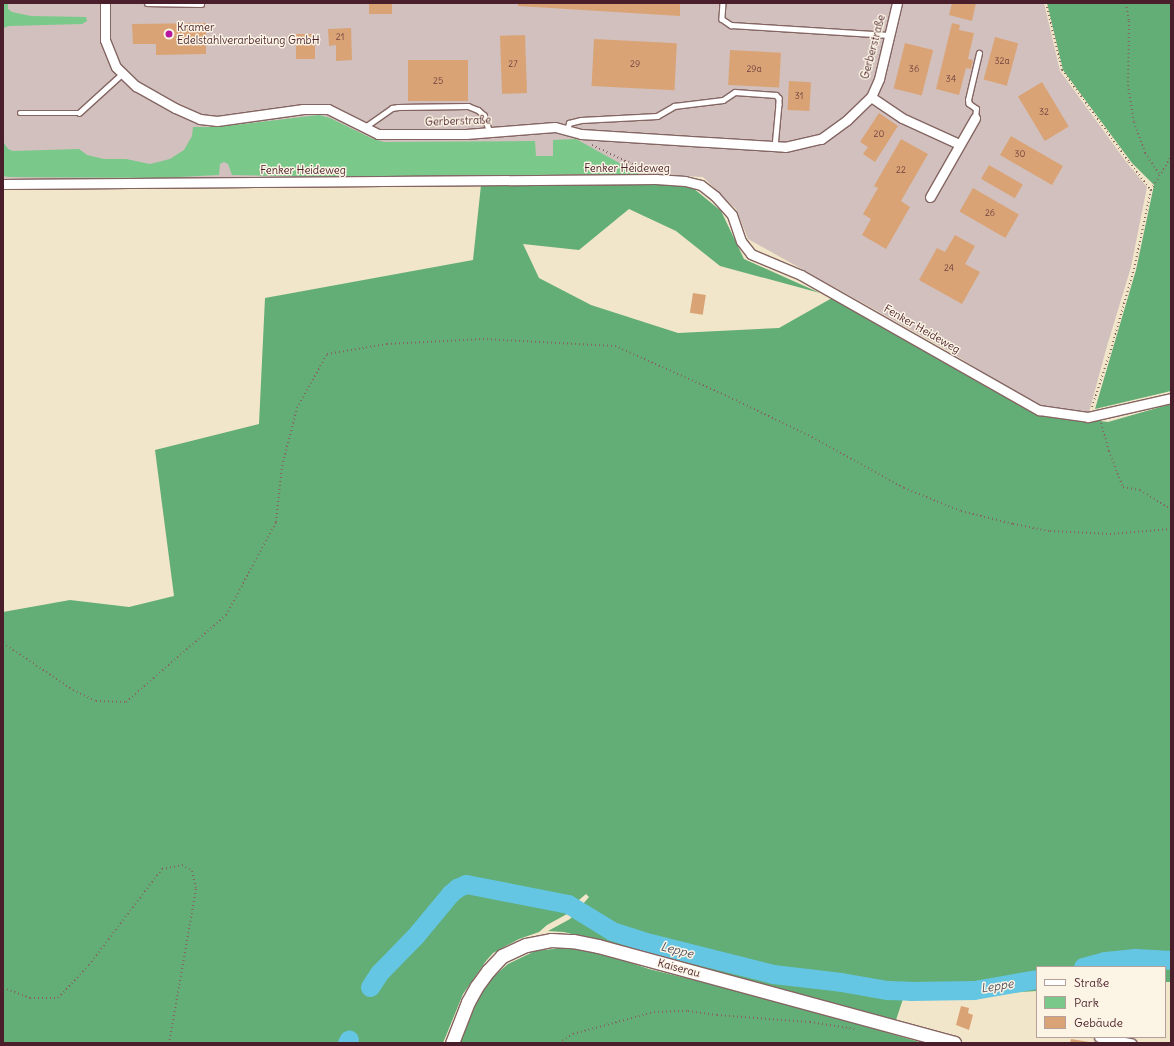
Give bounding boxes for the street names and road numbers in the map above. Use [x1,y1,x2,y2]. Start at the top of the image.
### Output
street label: Gerberstraße [858,13,888,81]
street label: Gerberstraße [425,113,491,129]
street label: Fenker Heideweg [584,161,670,175]
street label: Fenker Heideweg [260,163,346,177]
street label: Fenker Heideweg [882,302,962,356]
street label: Kaiserau [656,956,702,980]

